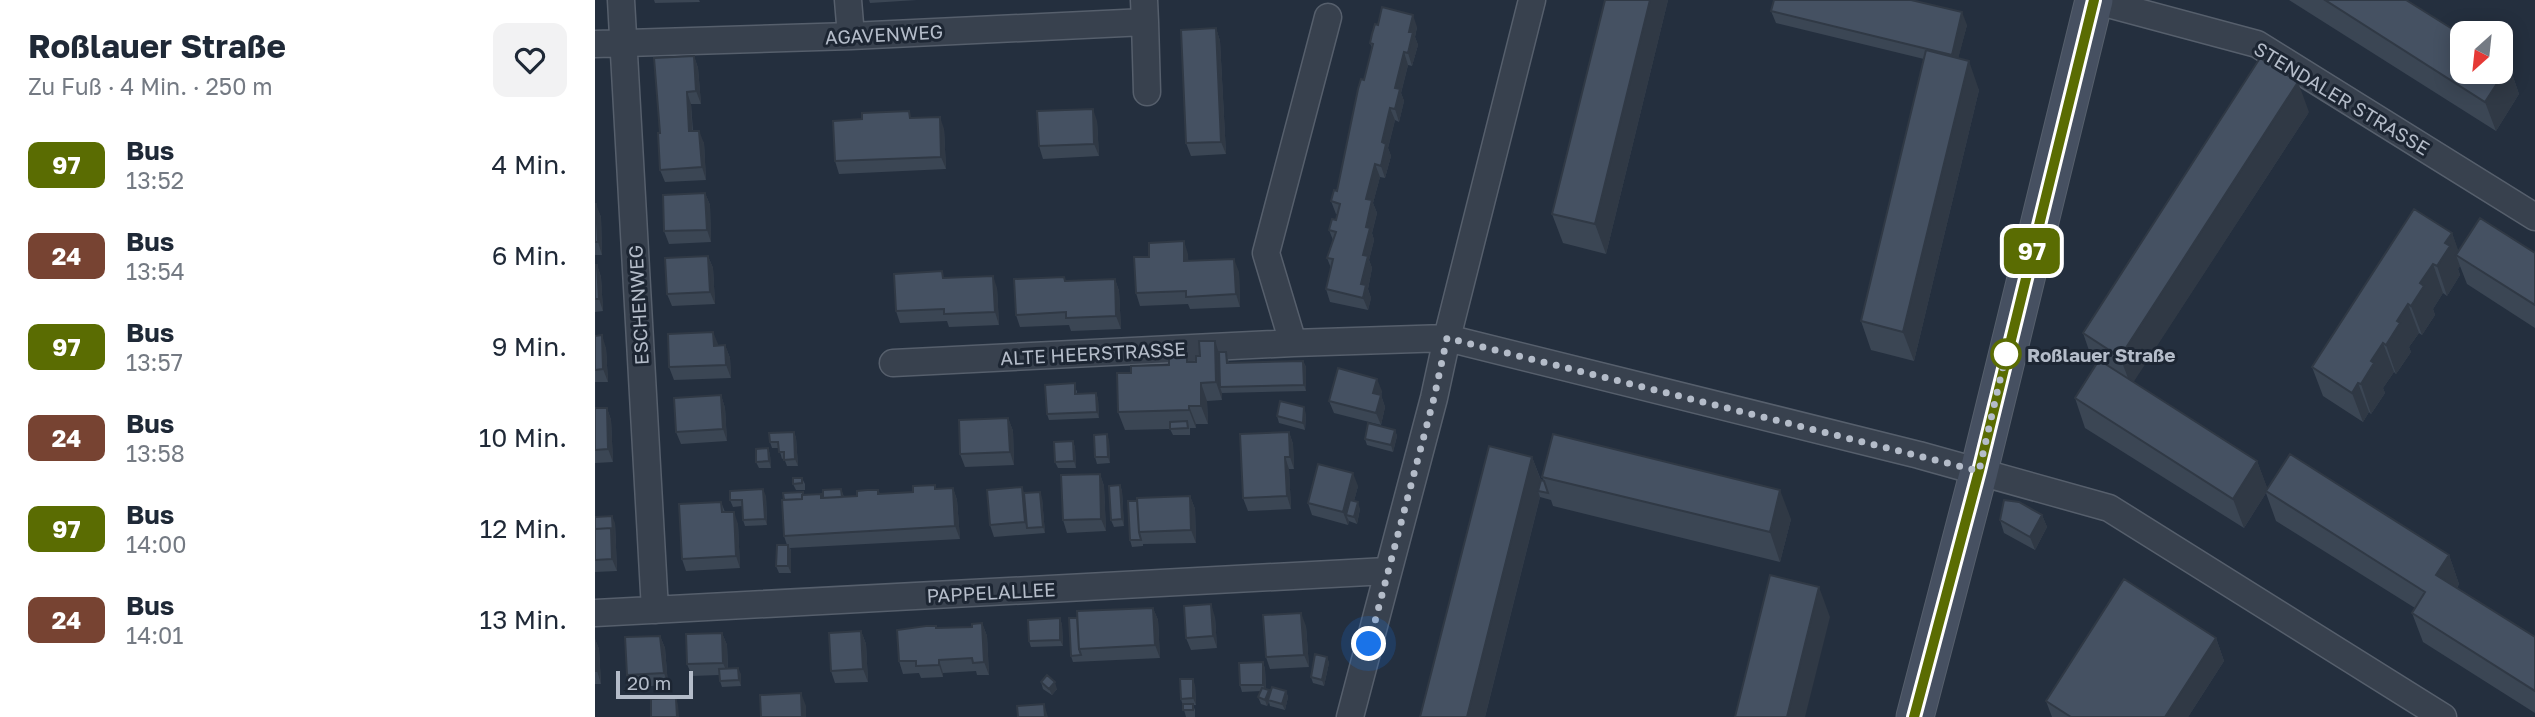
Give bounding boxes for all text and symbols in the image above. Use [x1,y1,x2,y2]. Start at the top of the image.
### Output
street label: AGAVENWEG [824,19,944,49]
north arrow [2450,21,2513,84]
map controls [2450,21,2513,84]
button: heart [493,23,567,97]
text: Roßlauer Straße [28,26,286,65]
street label: STENDALER STRASSE [2250,36,2434,160]
text: Zu Fuß · 4 Min. · 250 m [28,72,273,100]
text: Bus [126,135,174,166]
text: 4 Min. [492,149,567,180]
text: 97 [52,150,81,179]
text: 13:52 [126,166,184,194]
text: Bus [126,226,174,257]
line badge: 97 [2001,228,2063,274]
text: 97 [2018,236,2046,265]
text: 6 Min. [492,240,567,271]
text: 24 [52,241,81,270]
street label: ESCHENWEG [623,244,653,366]
text: 13:54 [126,257,185,285]
text: Bus [126,317,174,348]
text: 9 Min. [492,331,567,362]
text: 97 [52,332,81,361]
street label: ALTE HEERSTRASSE [1000,337,1186,369]
marker: Roßlauer Straße [1991,339,2021,369]
place label: Roßlauer Straße [2027,343,2176,366]
text: 13:57 [126,348,183,376]
text: Bus [126,408,174,439]
text: 10 Min. [479,422,567,453]
text: 24 [52,423,81,452]
text: 13:58 [126,439,185,467]
text: Bus [126,499,174,530]
text: 12 Min. [480,513,567,544]
text: 97 [52,514,81,543]
text: 14:00 [126,530,187,558]
street label: PAPPELALLEE [926,577,1056,607]
text: Bus [126,590,174,621]
text: 13 Min. [480,604,567,635]
text: 24 [52,605,81,634]
text: 14:01 [126,621,184,649]
your location [1351,626,1386,661]
scale bar [616,668,693,700]
text: 20 m [627,671,671,694]

